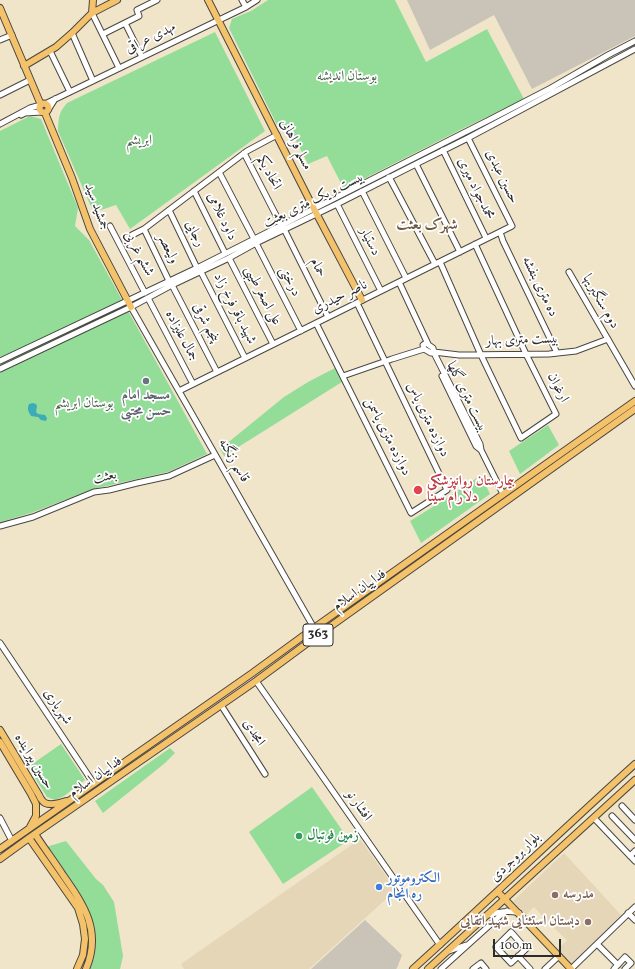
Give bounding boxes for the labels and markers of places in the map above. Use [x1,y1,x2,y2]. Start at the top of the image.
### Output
marker: مسجد امام حسن مجتبی [141,376,151,386]
place label: مسجد امام حسن مجتبی [121,388,171,420]
place label: بیمارستان روانپزشکی دلارام سینا [427,474,514,506]
marker: بیمارستان روانپزشکی دلارام سینا [412,484,424,496]
place label: زمین فوتبال [307,828,359,844]
marker: زمین فوتبال [294,831,304,841]
place label: الکتروموتور ره انجام [387,871,440,904]
marker: الکتروموتور ره انجام [374,882,384,892]
place label: مدرسه [563,887,594,903]
marker: مدرسه [550,890,560,900]
place label: دبستان استثنایی شهید اتقایی [460,914,580,930]
marker: دبستان استثنایی شهید اتقایی [583,917,593,927]

